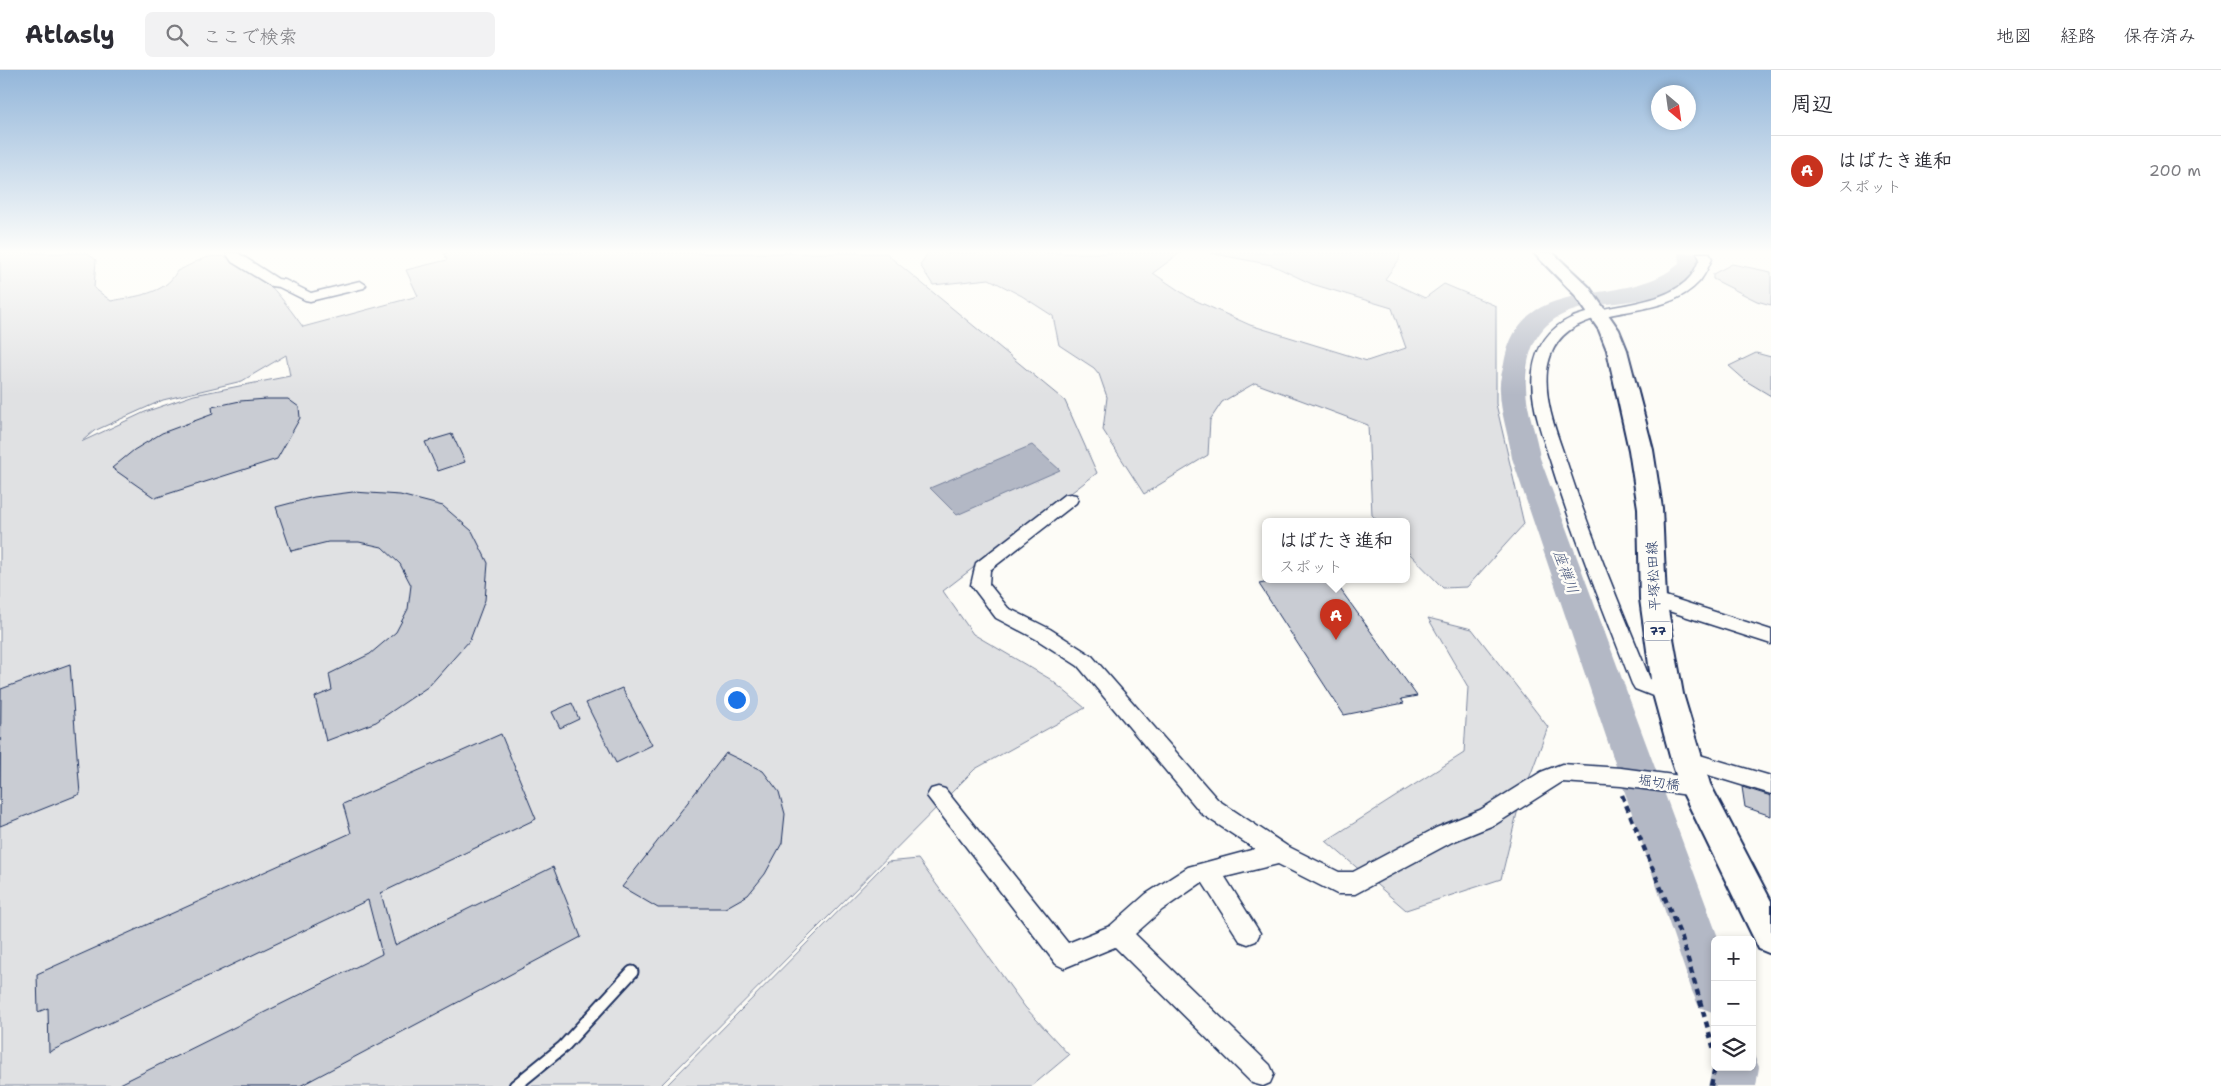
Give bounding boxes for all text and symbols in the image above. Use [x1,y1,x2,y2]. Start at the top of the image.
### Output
search box [145,12,495,57]
text: Atlasly [25,19,115,51]
icon: search [163,21,191,49]
text: ここで検索 [203,24,298,49]
text: 地図 [1996,24,2032,48]
text: 経路 [2060,24,2096,48]
text: 保存済み [2124,24,2196,48]
north arrow [1651,85,1696,130]
text: 周辺 [1791,90,1833,118]
text: はばたき進和 [1838,148,1952,173]
text: A [1801,160,1813,181]
text: 200 m [2149,160,2201,181]
text: スポット [1838,176,1902,197]
popup [1262,518,1410,583]
text: はばたき進和 [1279,528,1393,553]
street label: 平塚松田線 [1642,541,1664,611]
water label: 座禅川 [1549,547,1583,597]
text: スポット [1279,556,1343,577]
pin: A [1320,599,1352,640]
road number: 77 [1644,622,1672,640]
your location [724,687,750,713]
street label: 堀切橋 [1637,770,1681,794]
map controls [1711,936,1756,1071]
button: + [1711,936,1756,981]
button: − [1711,981,1756,1026]
button: layers [1711,1026,1756,1071]

